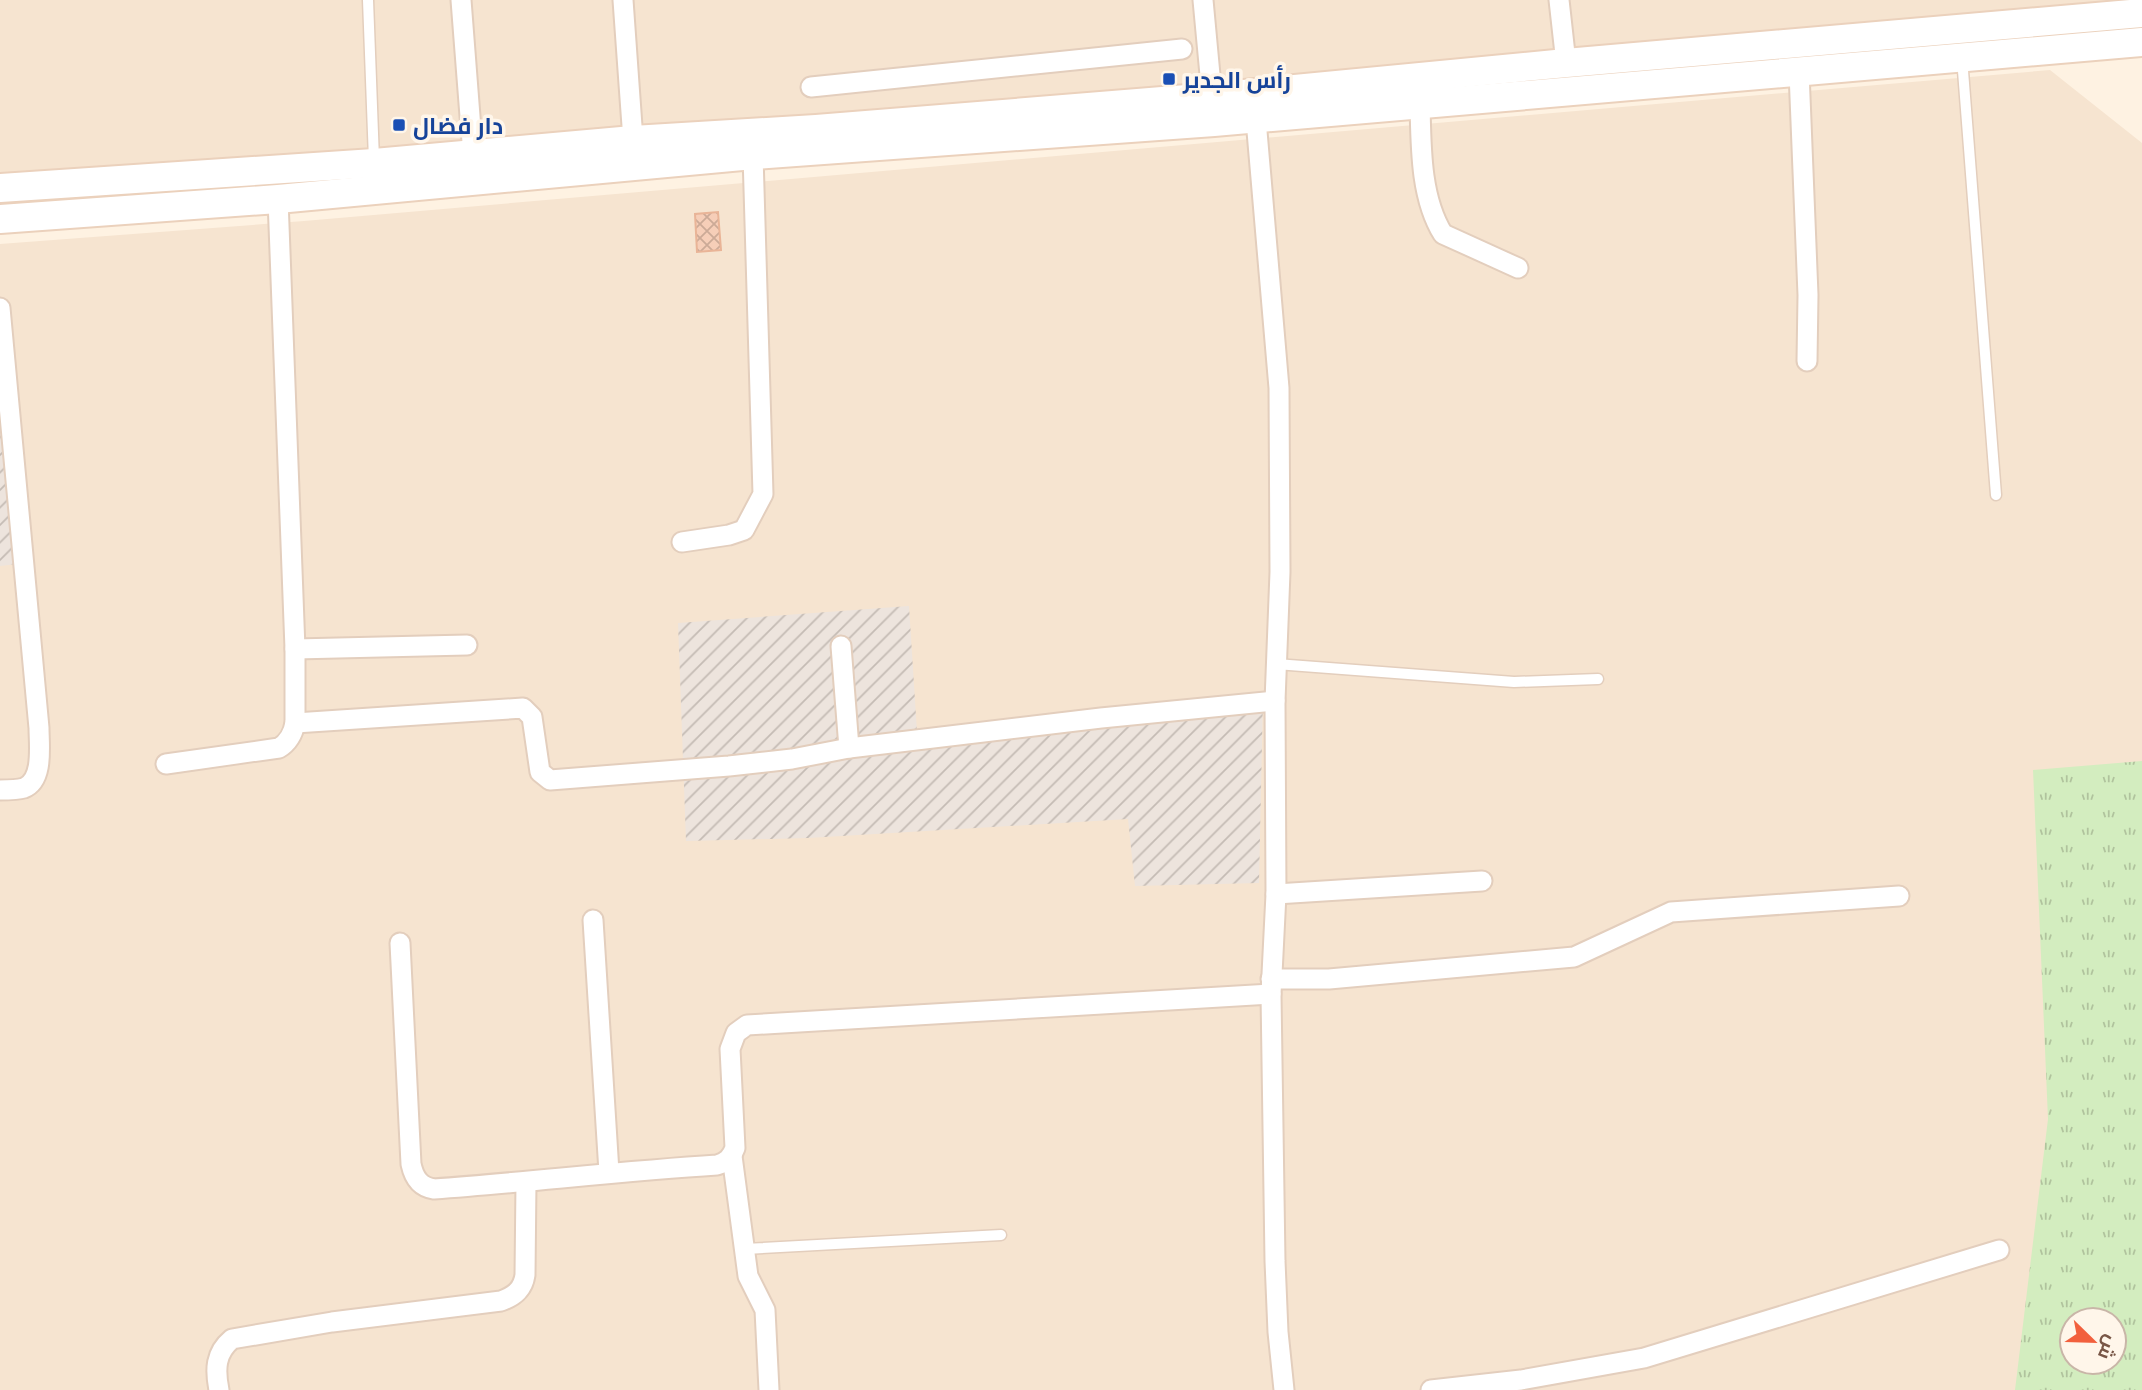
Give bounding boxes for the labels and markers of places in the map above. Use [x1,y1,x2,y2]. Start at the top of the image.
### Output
place label: رأس الجدير [1182,65,1291,94]
marker: رأس الجدير [1161,71,1177,87]
place label: دار فضال [413,112,503,140]
marker: دار فضال [391,117,407,133]

